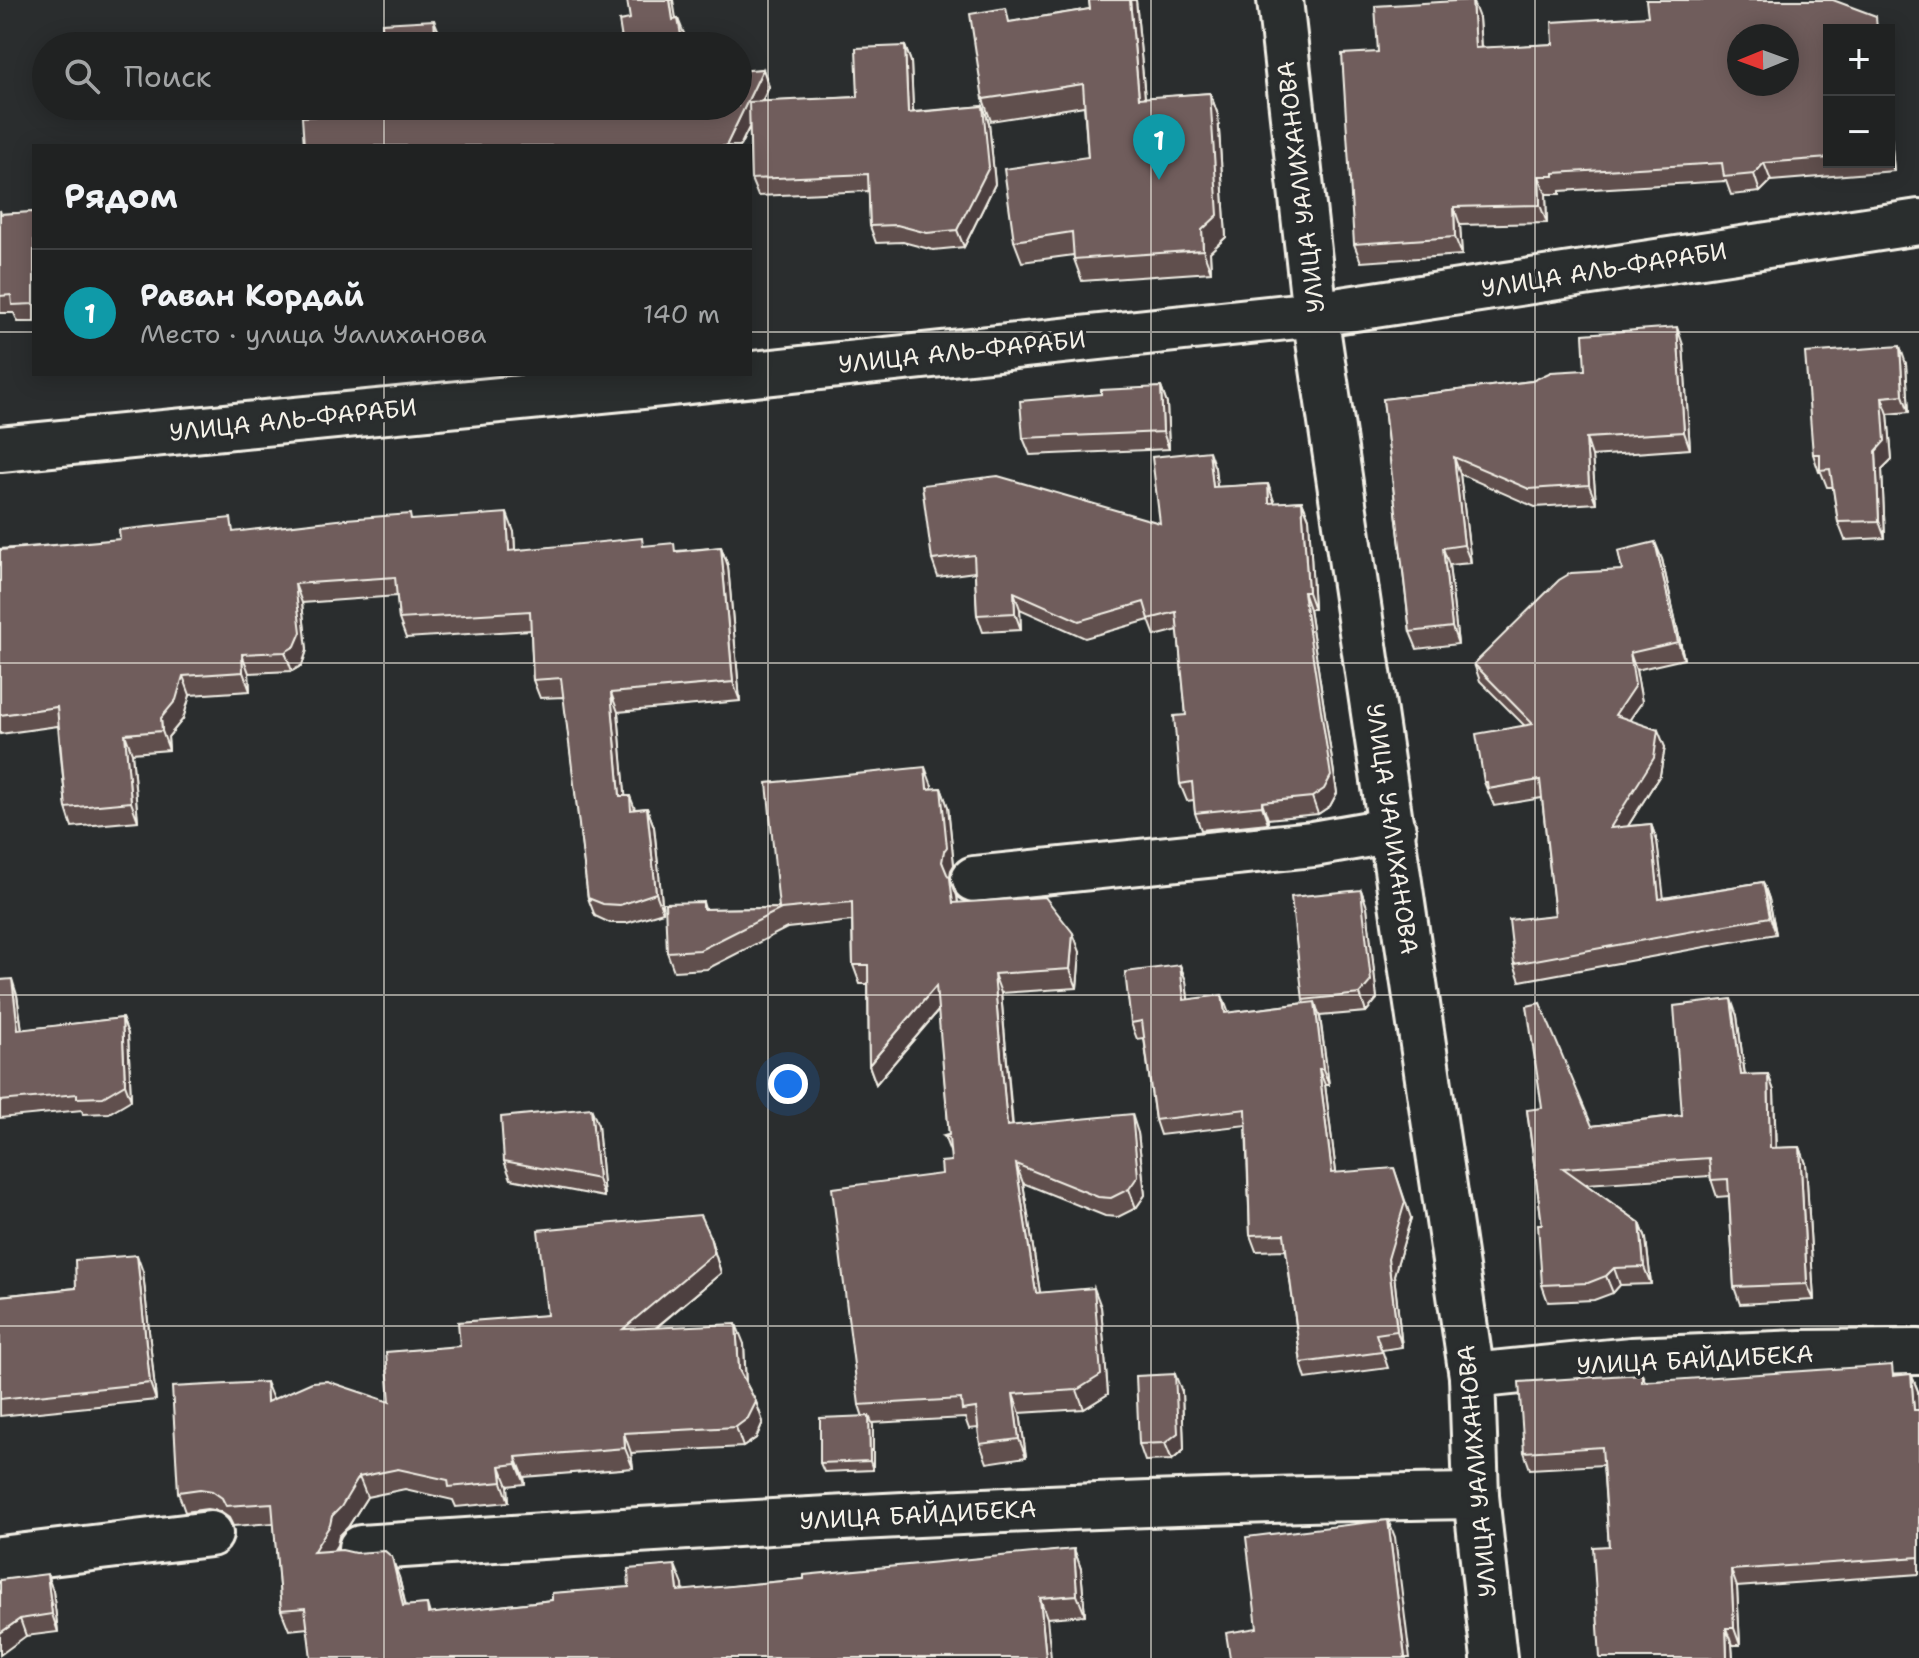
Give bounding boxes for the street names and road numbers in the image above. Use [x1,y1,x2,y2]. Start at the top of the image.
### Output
street label: УЛИЦА УАЛИХАНОВА [1270,59,1332,315]
street label: УЛИЦА АЛЬ-ФАРАБИ [1479,235,1729,305]
street label: УЛИЦА АЛЬ-ФАРАБИ [837,323,1087,381]
street label: УЛИЦА АЛЬ-ФАРАБИ [168,391,418,449]
street label: УЛИЦА УАЛИХАНОВА [1359,701,1425,957]
street label: УЛИЦА БАЙДИБЕКА [1576,1338,1814,1382]
street label: УЛИЦА УАЛИХАНОВА [1450,1343,1504,1599]
street label: УЛИЦА БАЙДИБЕКА [799,1493,1037,1537]

